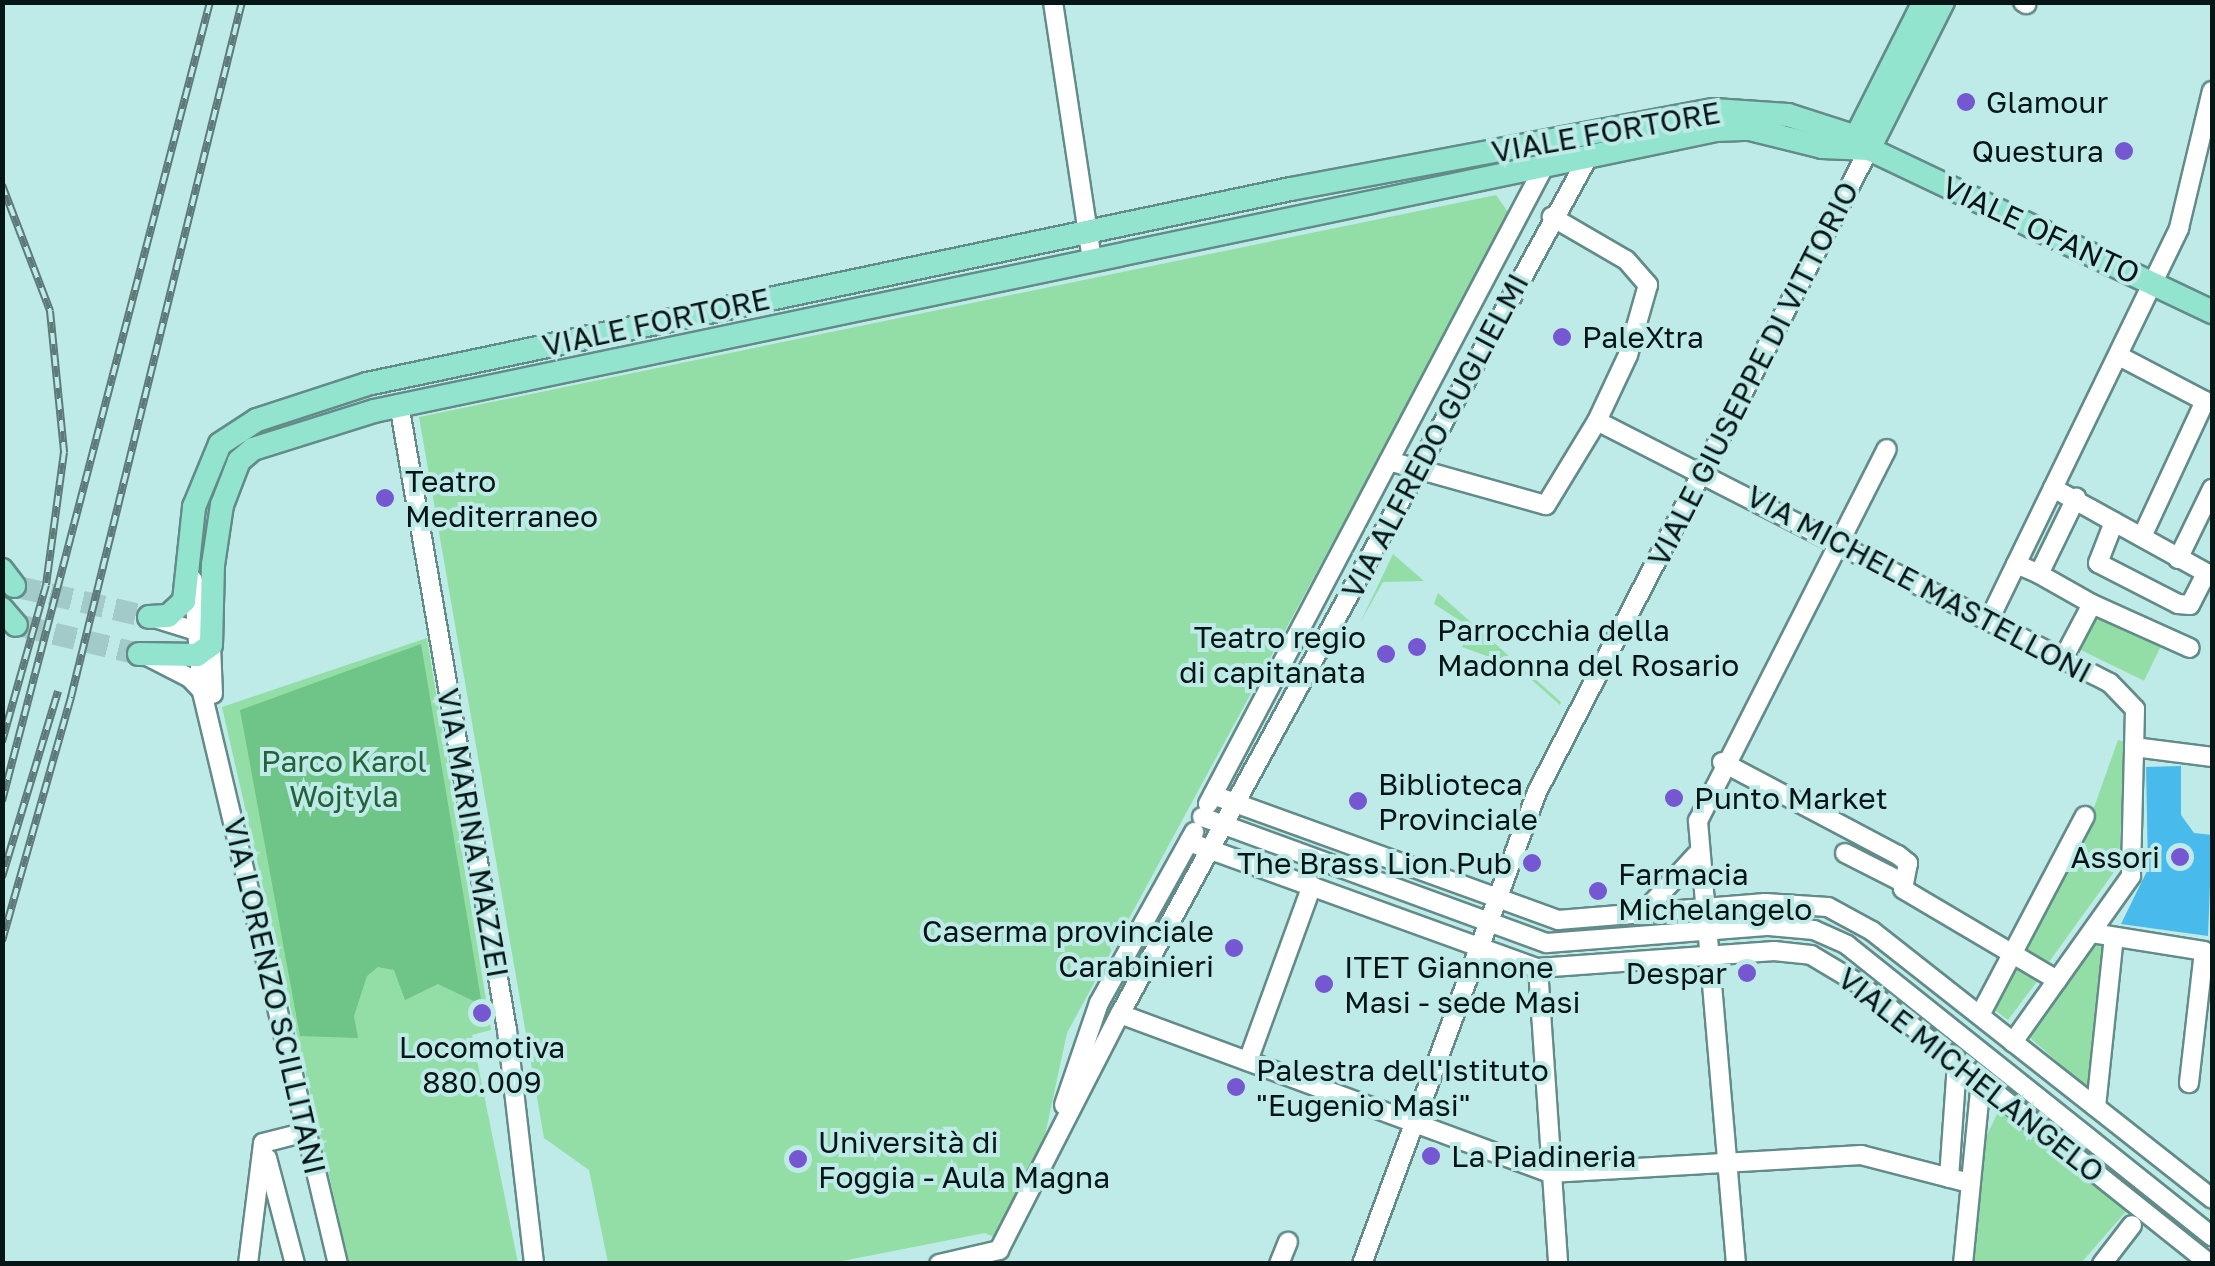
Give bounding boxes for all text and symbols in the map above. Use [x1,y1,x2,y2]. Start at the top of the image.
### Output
place label: Glamour [1986,84,2108,120]
marker: Glamour [1955,91,1977,113]
street label: VIALE FORTORE [1489,94,1723,170]
place label: Questura [1972,133,2104,169]
marker: Questura [2113,140,2135,162]
street label: VIALE OFANTO [1936,168,2146,292]
street label: VIALE GIUSEPPE DI VITTORIO [1640,176,1866,572]
street label: VIA ALFREDO GUGLIELMI [1334,267,1536,605]
street label: VIALE FORTORE [539,280,773,364]
place label: PaleXtra [1582,319,1704,355]
marker: PaleXtra [1551,326,1573,348]
place label: Teatro Mediterraneo [405,463,598,534]
street label: VIA MICHELE MASTELLONI [1740,478,2098,690]
marker: Teatro Mediterraneo [374,487,396,509]
place label: Parrocchia della Madonna del Rosario [1437,612,1739,682]
place label: Teatro regio di capitanata [1179,619,1366,690]
marker: Parrocchia della Madonna del Rosario [1406,636,1428,658]
marker: Teatro regio di capitanata [1375,643,1397,665]
street label: VIA MARINA MAZZEI [430,686,516,980]
park label: Parco Karol Wojtyla [261,743,427,814]
place label: Biblioteca Provinciale [1378,766,1538,836]
place label: Punto Market [1694,780,1888,816]
marker: Punto Market [1663,787,1685,809]
marker: Biblioteca Provinciale [1347,790,1369,812]
street label: VIA LORENZO SCILLITANI [216,814,334,1178]
place label: Assori [2071,839,2160,875]
place label: The Brass Lion Pub [1237,845,1512,881]
marker: Assori [2169,846,2191,868]
marker: The Brass Lion Pub [1521,852,1543,874]
place label: Farmacia Michelangelo [1618,856,1812,926]
marker: Farmacia Michelangelo [1587,880,1609,902]
place label: Caserma provinciale Carabinieri [922,913,1214,984]
marker: Caserma provinciale Carabinieri [1223,937,1245,959]
place label: ITET Giannone Masi - sede Masi [1344,949,1580,1020]
place label: Despar [1626,955,1727,991]
street label: VIALE MICHELANGELO [1831,960,2111,1190]
marker: Despar [1736,962,1758,984]
marker: ITET Giannone Masi - sede Masi [1313,973,1335,995]
marker: Locomotiva 880.009 [471,1002,493,1024]
place label: Locomotiva 880.009 [399,1029,565,1100]
place label: Palestra dell'Istituto "Eugenio Masi" [1256,1052,1549,1122]
marker: Palestra dell'Istituto "Eugenio Masi" [1225,1076,1247,1098]
place label: Università di Foggia - Aula Magna [818,1124,1110,1194]
place label: La Piadineria [1451,1138,1637,1174]
marker: La Piadineria [1420,1145,1442,1167]
marker: Università di Foggia - Aula Magna [787,1148,809,1170]

